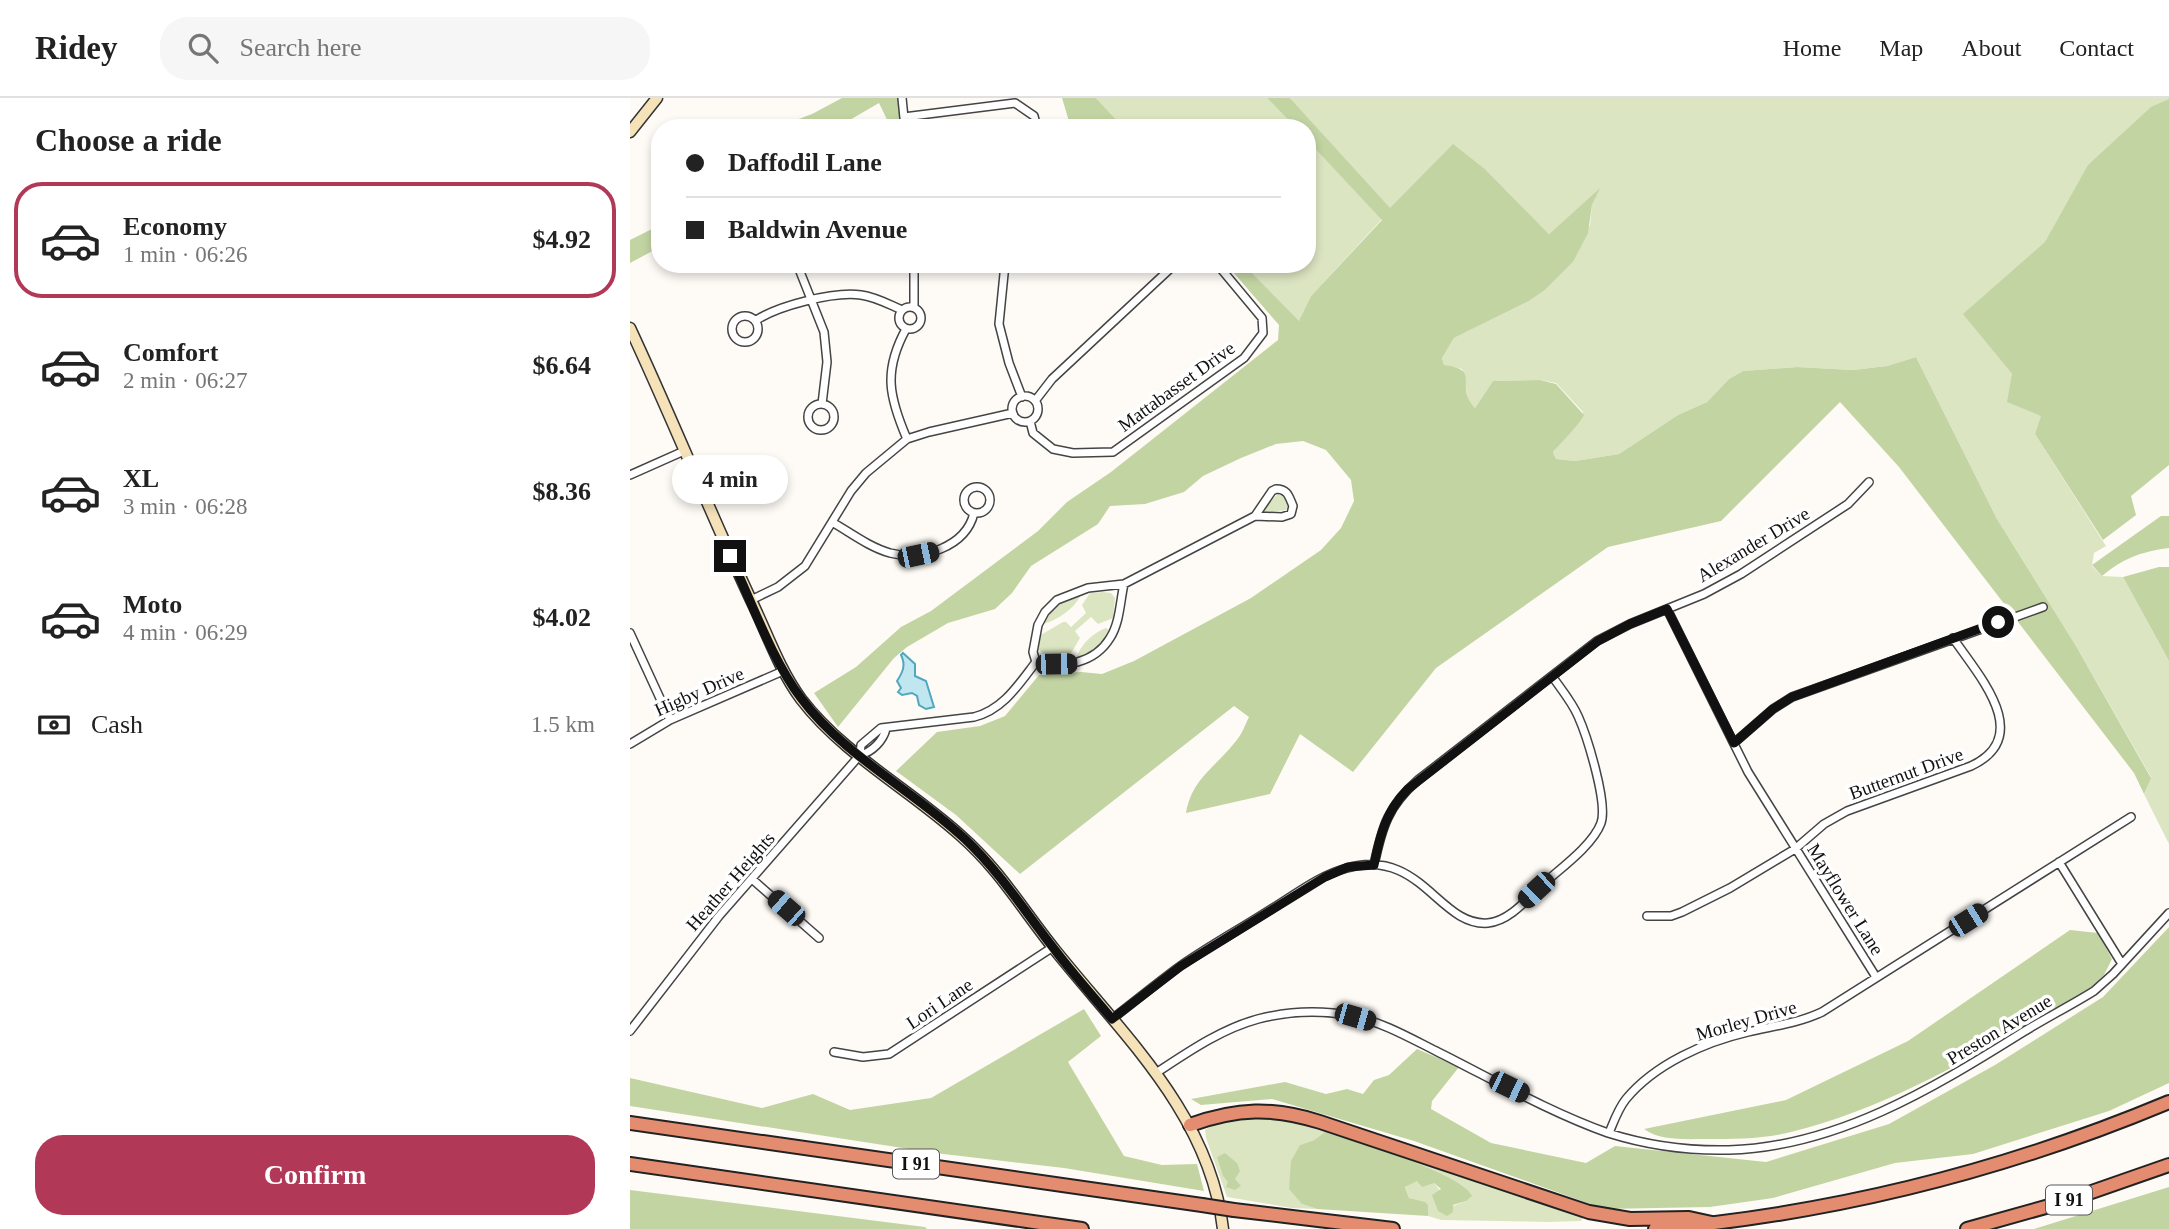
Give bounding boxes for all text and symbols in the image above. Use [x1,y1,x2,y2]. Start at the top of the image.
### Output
search box [160,17,650,80]
icon: search [184,29,222,67]
text: Ridey [35,30,118,66]
text: Search here [240,33,361,62]
text: Home [1783,35,1841,61]
text: Map [1879,35,1923,61]
text: About [1961,35,2021,61]
text: Contact [2059,35,2134,61]
text: Choose a ride [35,122,222,158]
text: Daffodil Lane [728,148,882,177]
icon: car [39,209,102,272]
text: Economy [123,212,227,241]
text: Baldwin Avenue [728,215,907,244]
text: $4.92 [533,225,591,254]
text: 1 min · 06:26 [123,242,248,267]
icon: car [39,335,102,398]
street label: Mattabasset Drive [1114,337,1239,436]
text: Comfort [123,338,218,367]
text: $6.64 [533,351,591,380]
text: 2 min · 06:27 [123,368,248,393]
callout: 4 min [672,454,788,504]
icon: car [39,461,102,524]
text: XL [123,464,159,493]
text: 4 min [702,467,758,492]
text: $8.36 [533,477,591,506]
text: 3 min · 06:28 [123,494,248,519]
street label: Alexander Drive [1693,503,1813,586]
route end [714,540,746,572]
car [896,540,941,570]
icon: car [39,587,102,650]
text: Moto [123,590,182,619]
text: $4.02 [533,603,591,632]
route start [1982,606,2014,638]
text: 4 min · 06:29 [123,620,248,645]
car [1035,653,1078,675]
street label: Higby Drive [651,662,747,720]
icon: cash [35,706,73,744]
text: Cash [91,710,143,739]
text: 1.5 km [531,712,595,737]
street label: Butternut Drive [1846,743,1966,804]
street label: Heather Heights [682,828,779,935]
street label: Mayflower Lane [1803,840,1888,959]
car [1514,868,1559,912]
car [764,886,809,930]
car [1945,900,1992,940]
street label: Lori Lane [902,974,976,1033]
street label: Preston Avenue [1943,990,2055,1069]
street label: Morley Drive [1693,996,1799,1045]
car [1332,1001,1379,1033]
car [1486,1068,1533,1106]
button: Confirm [35,1135,595,1215]
road number: I 91 [893,1149,939,1178]
road number: I 91 [2046,1185,2092,1214]

